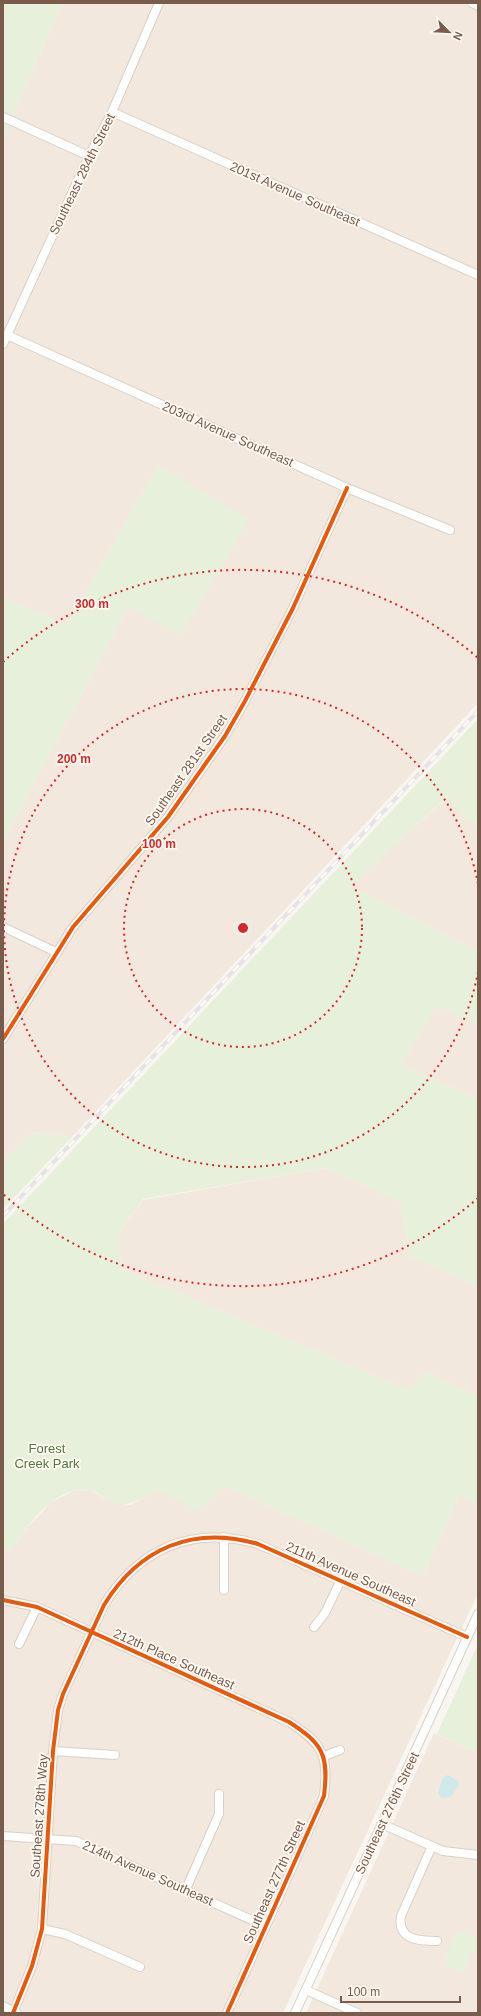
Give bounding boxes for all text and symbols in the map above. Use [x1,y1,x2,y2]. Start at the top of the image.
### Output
north arrow [429,12,469,52]
text: N [451,30,465,42]
street label: Southeast 284th Street [46,111,118,237]
street label: 201st Avenue Southeast [228,159,363,230]
street label: 203rd Avenue Southeast [160,398,296,470]
text: 300 m [75,597,109,611]
street label: Southeast 281st Street [142,711,230,828]
text: 200 m [57,752,91,766]
text: 100 m [142,837,176,851]
centre of rings [236,921,250,935]
park label: Forest Creek Park [14,1441,80,1471]
street label: 211th Avenue Southeast [284,1539,419,1610]
street label: 212th Place Southeast [111,1626,237,1693]
street label: Southeast 276th Street [352,1749,422,1876]
street label: Southeast 278th Way [27,1753,51,1878]
street label: Southeast 277th Street [240,1818,308,1946]
street label: 214th Avenue Southeast [80,1837,216,1909]
scale bar [341,1978,460,2004]
text: 100 m [347,1985,380,1999]

